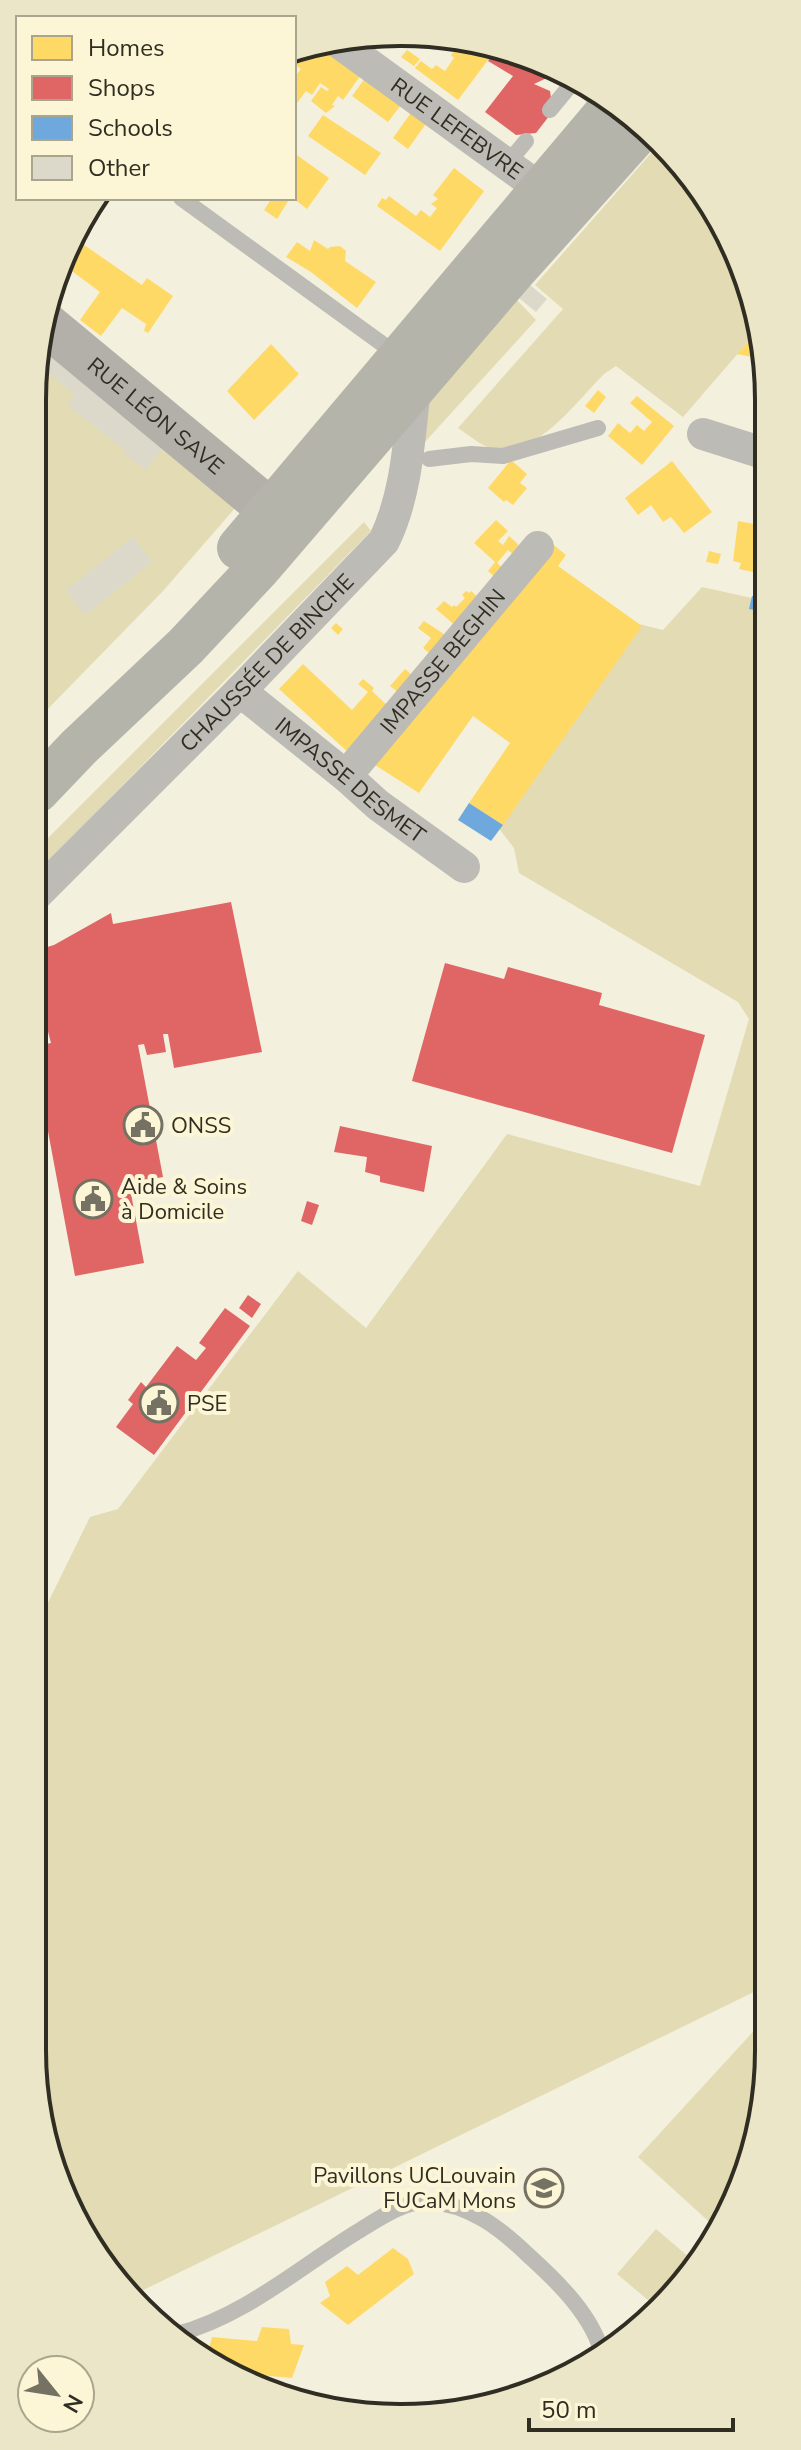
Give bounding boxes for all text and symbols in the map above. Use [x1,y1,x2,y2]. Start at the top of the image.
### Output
legend [16,16,296,200]
text: Homes [88,32,164,64]
street label: RUE LEFEBVRE [384,71,529,187]
text: Shops [88,72,155,104]
text: Schools [88,112,173,144]
text: Other [88,152,150,184]
street label: RUE LÉON SAVE [81,351,230,482]
street label: CHAUSSÉE DE BINCHE [174,567,361,759]
street label: IMPASSE BEGHIN [374,583,513,741]
street label: IMPASSE DESMET [268,711,432,851]
public building icon: ONSS [122,1104,164,1146]
place label: ONSS [171,1111,231,1141]
place label: Aide & Soins à Domicile [121,1172,247,1227]
public building icon: Aide & Soins à Domicile [72,1178,114,1220]
public building icon: PSE [138,1382,180,1424]
place label: PSE [187,1389,227,1419]
place label: Pavillons UCLouvain FUCaM Mons [313,2161,516,2216]
school or university icon: Pavillons UCLouvain FUCaM Mons [523,2167,565,2209]
north arrow [16,2354,96,2434]
scale bar [529,2382,733,2432]
text: N [55,2389,90,2418]
text: 50 m [541,2394,597,2426]

